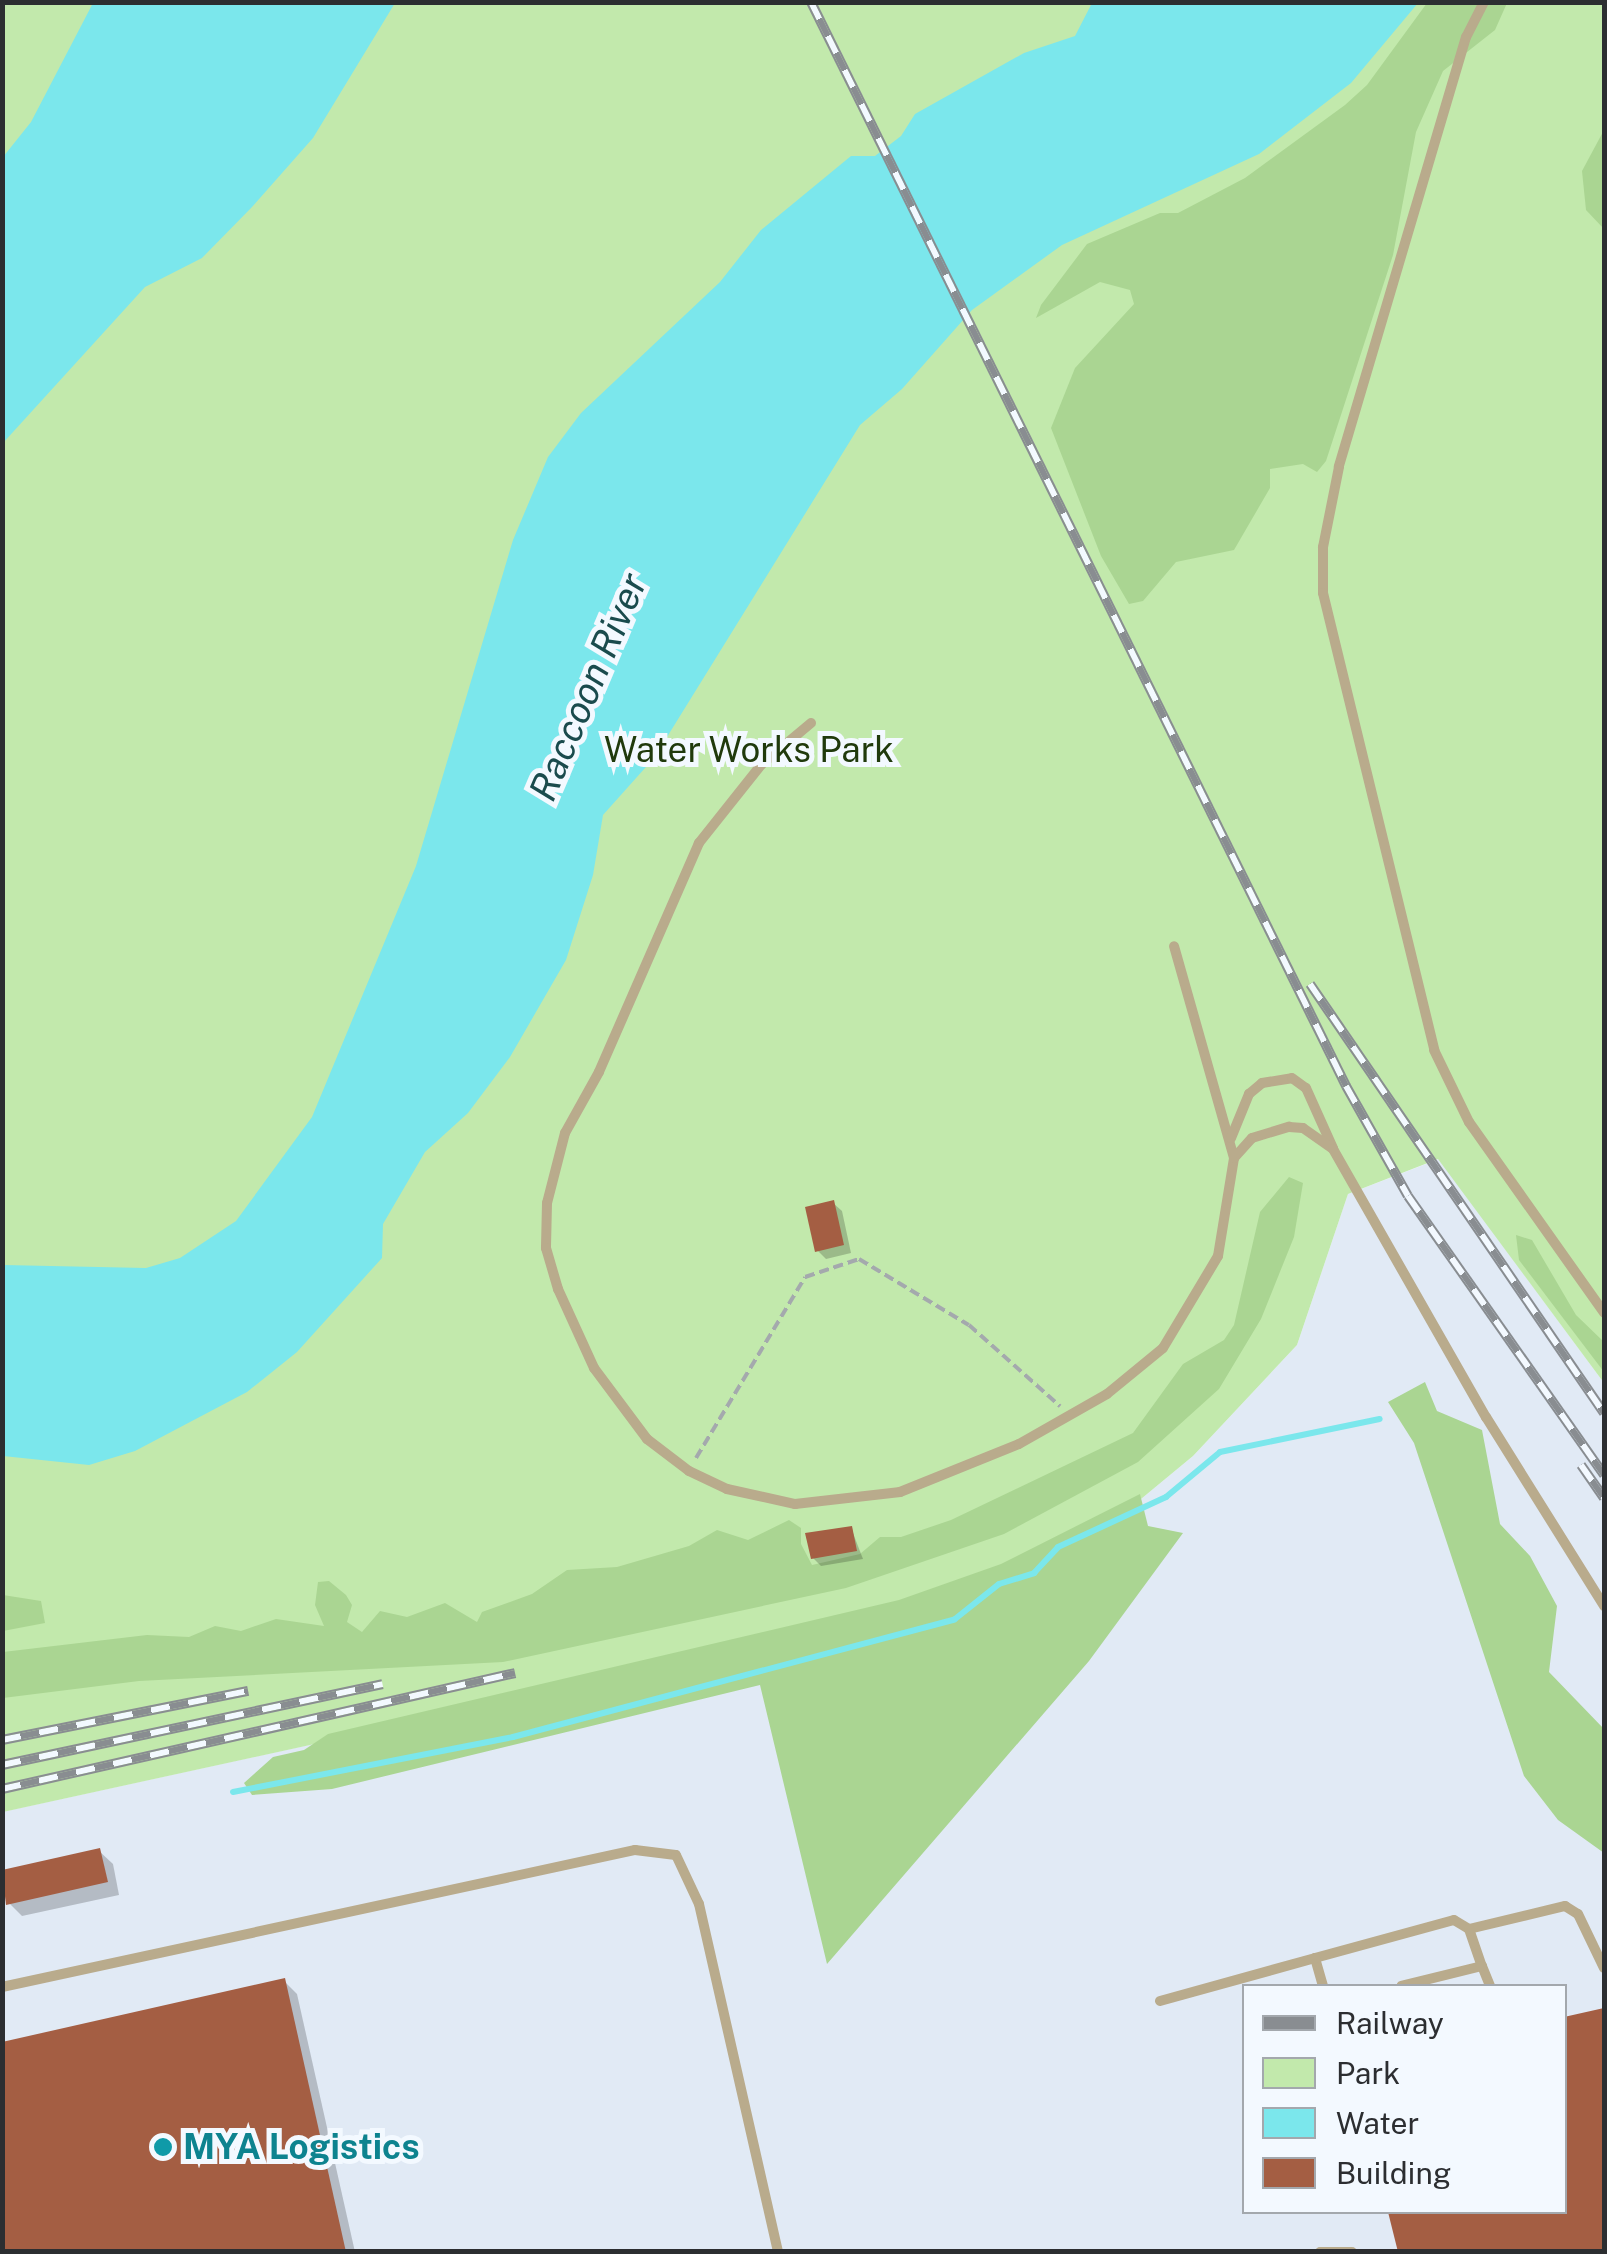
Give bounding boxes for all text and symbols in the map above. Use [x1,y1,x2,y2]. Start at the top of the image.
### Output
water label: Raccoon River [520,566,656,808]
park label: Water Works Park [604,729,894,771]
legend [1242,1984,1567,2214]
text: Railway [1336,2005,1444,2041]
text: Park [1336,2055,1400,2091]
text: Water [1336,2105,1419,2141]
place label: MYA Logistics [183,2126,420,2168]
marker: MYA Logistics [152,2136,174,2158]
text: Building [1336,2155,1451,2191]

